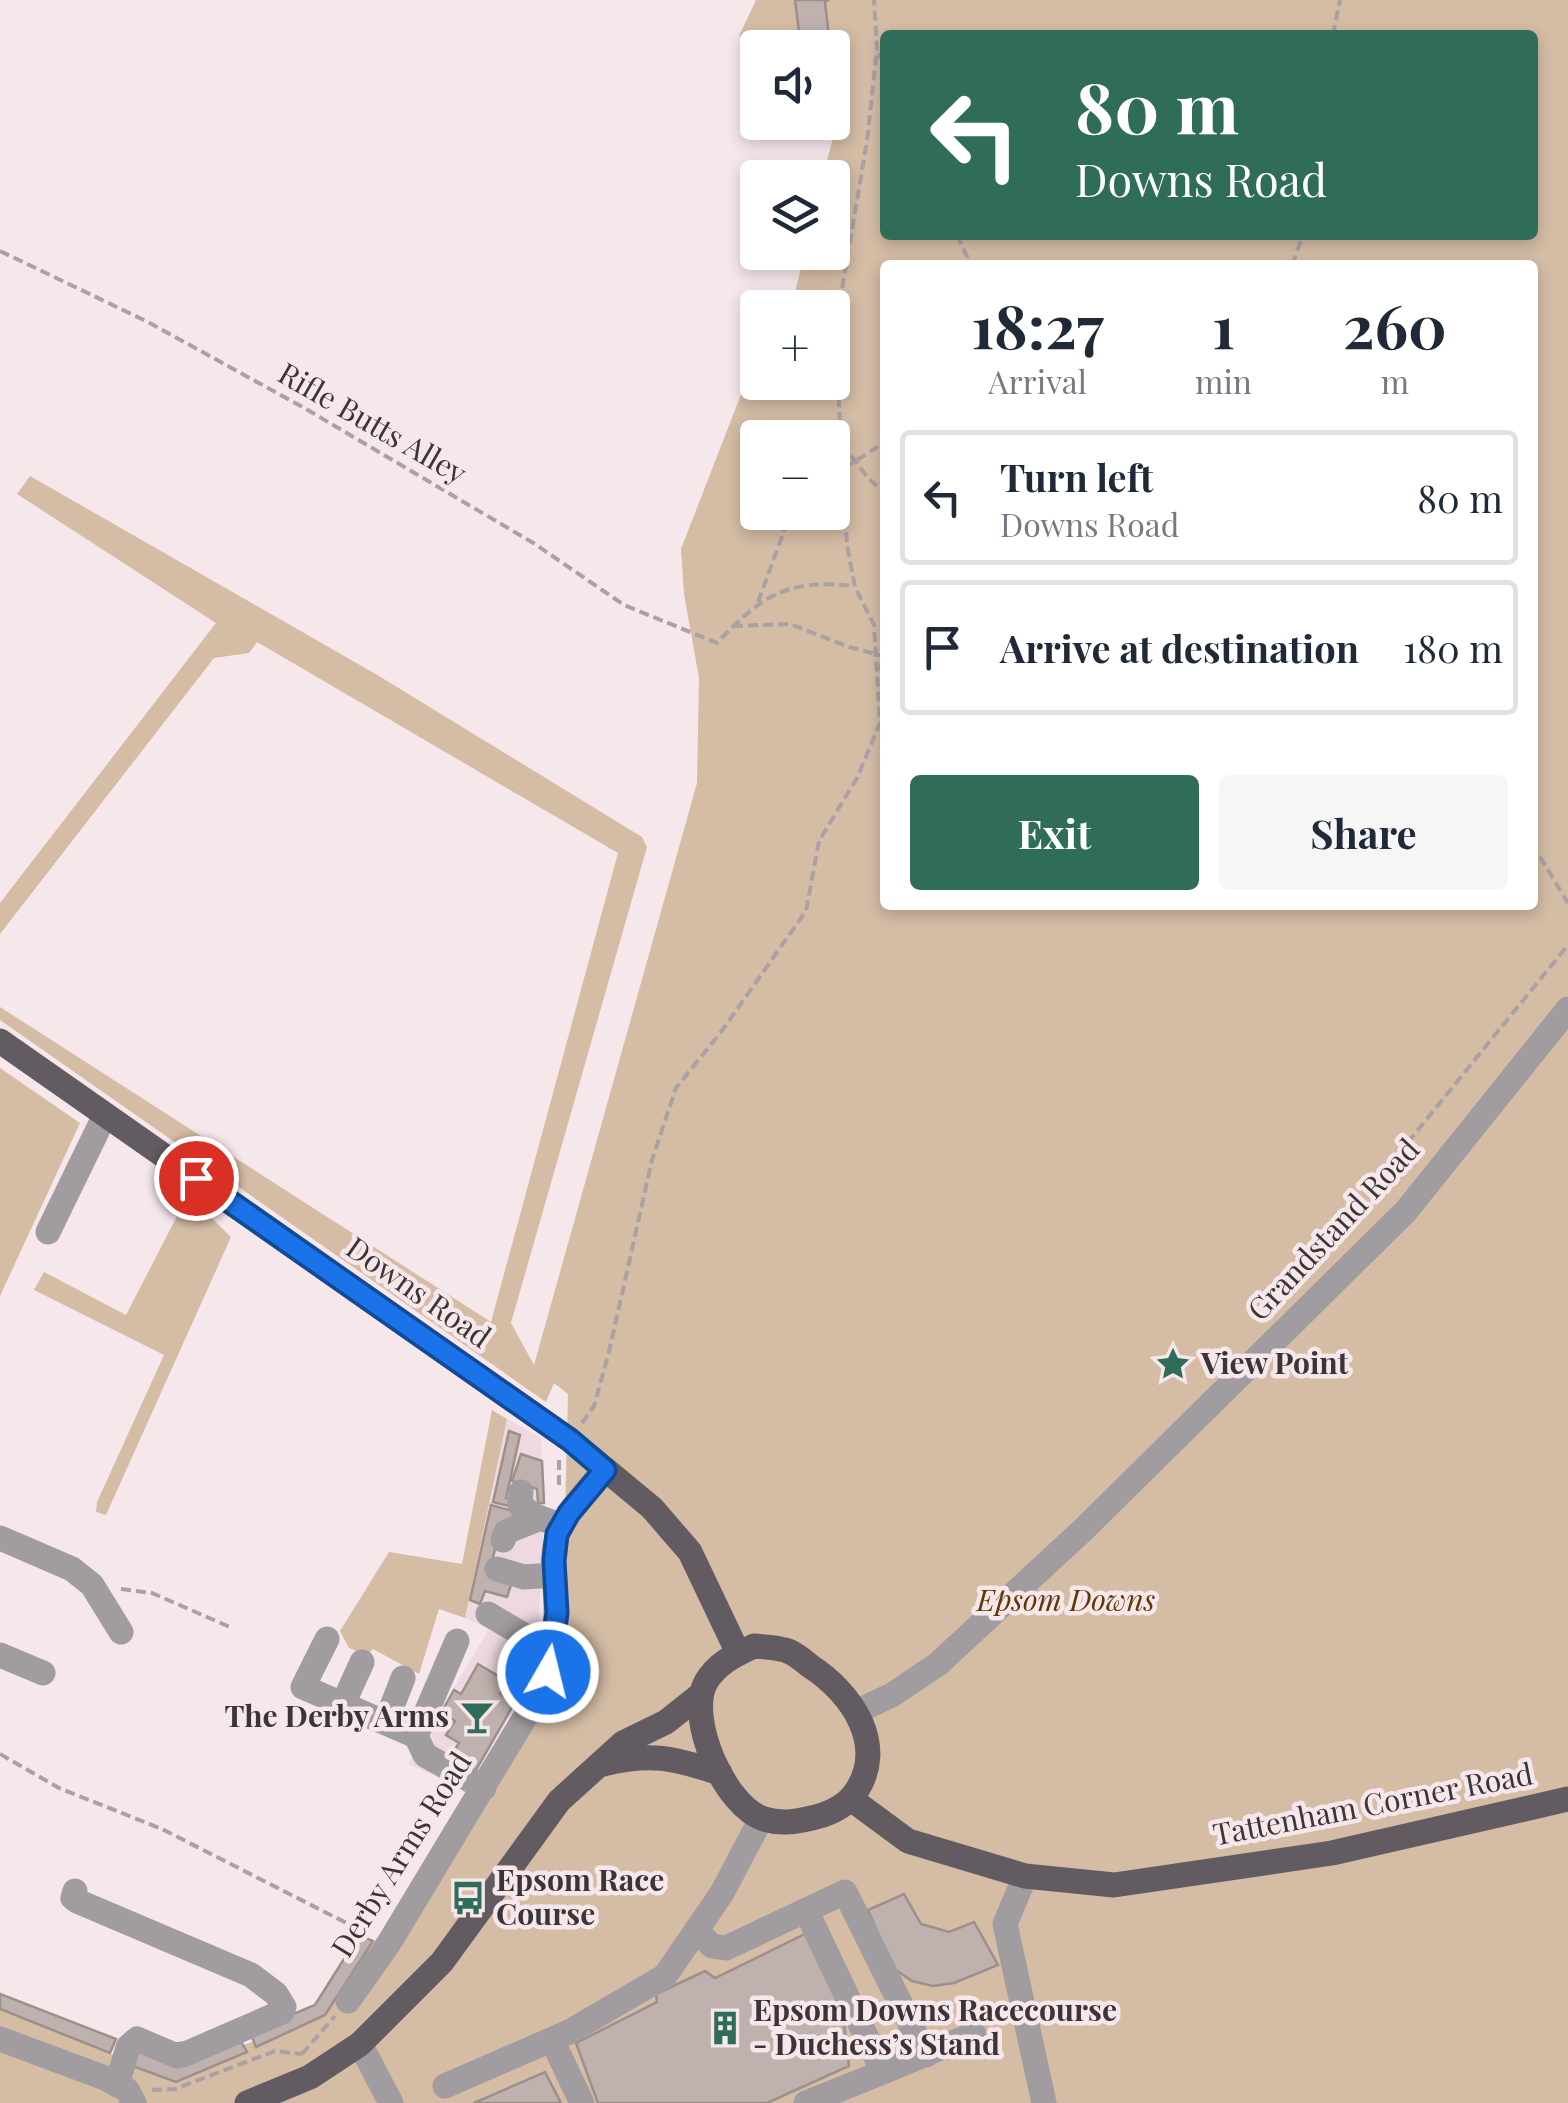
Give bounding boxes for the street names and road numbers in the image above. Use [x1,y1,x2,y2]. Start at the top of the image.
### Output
street label: Rifle Butts Alley [272,352,474,492]
street label: Grandstand Road [1238,1129,1427,1328]
street label: Downs Road [339,1227,499,1356]
street label: Derby Arms Road [321,1744,480,1964]
street label: Tattenham Corner Road [1209,1752,1536,1854]

